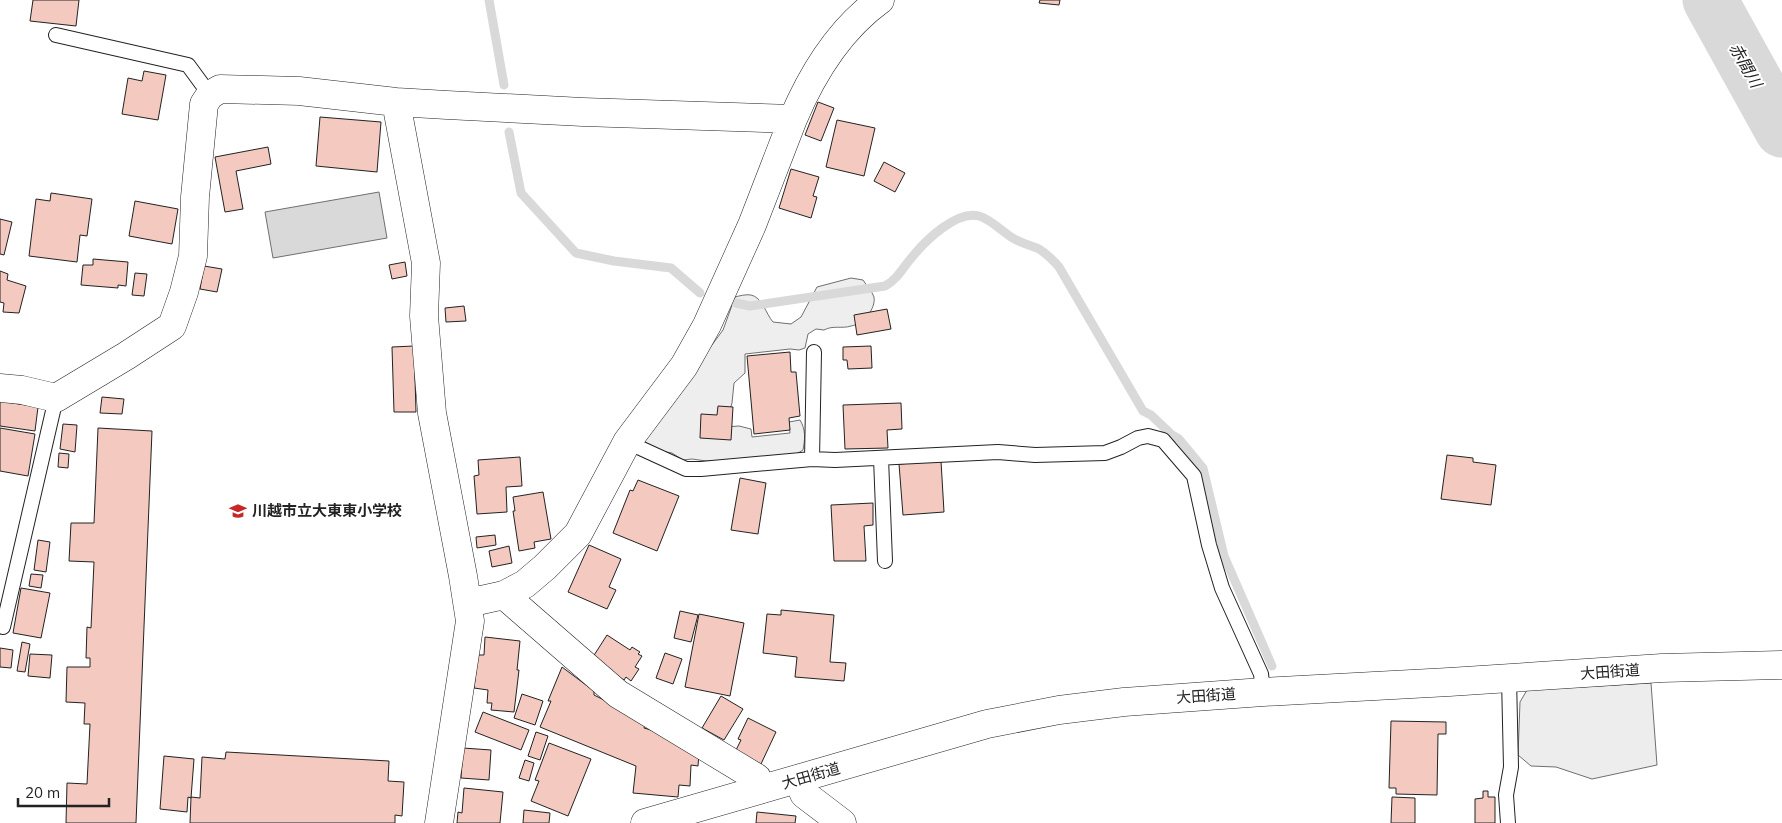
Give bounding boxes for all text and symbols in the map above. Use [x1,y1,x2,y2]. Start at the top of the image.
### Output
water label: 赤間川 [1726,39,1767,93]
school or university icon: 川越市立大東東小学校 [228,501,248,521]
place label: 川越市立大東東小学校 [252,501,402,520]
street label: 大田街道 [1579,660,1641,683]
street label: 大田街道 [1175,684,1237,707]
street label: 大田街道 [779,758,842,793]
scale bar [18,776,109,808]
text: 20 m [25,783,60,802]

